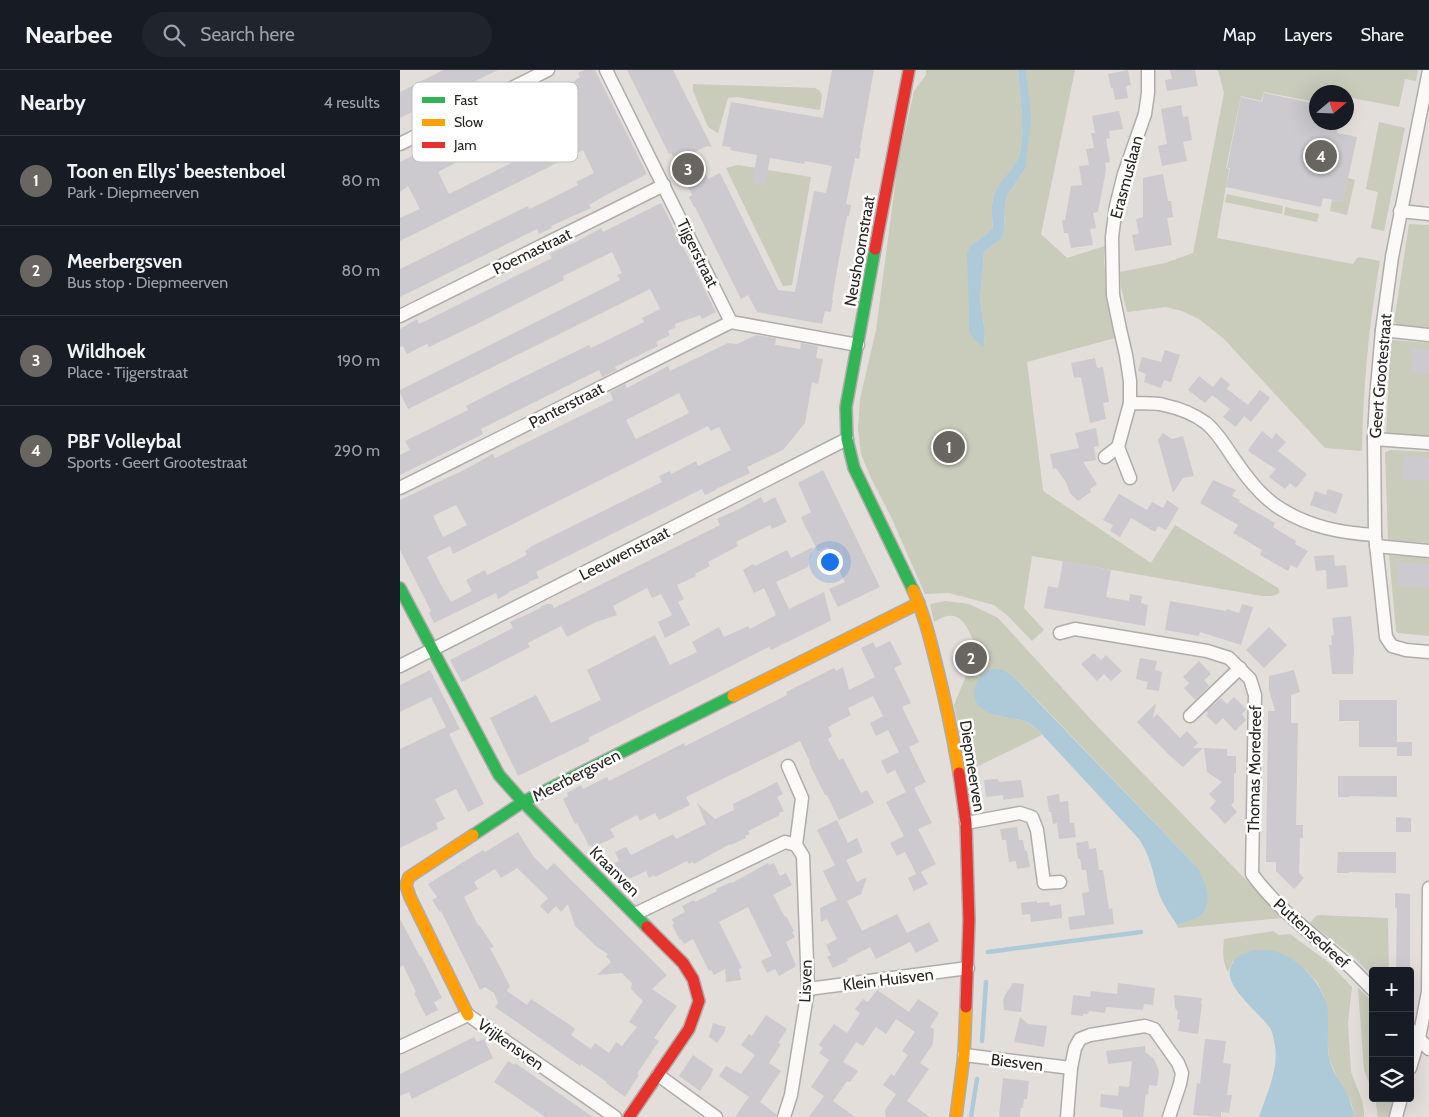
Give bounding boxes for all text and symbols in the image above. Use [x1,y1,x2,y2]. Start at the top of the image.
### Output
search box [142,12,492,57]
text: Nearbee [25,20,112,49]
icon: search [160,21,188,49]
text: Search here [200,23,295,46]
text: Map [1223,24,1256,46]
text: Layers [1284,24,1333,46]
text: Share [1361,24,1404,46]
legend [412,82,578,162]
north arrow [1309,85,1354,130]
text: Nearby [20,90,86,115]
text: Fast [454,91,478,109]
text: 4 results [323,93,380,112]
text: Slow [454,113,483,131]
street label: Erasmuslaan [1106,134,1147,221]
text: Jam [453,136,476,154]
pin: 4 [1305,137,1337,175]
pin: 3 [672,150,704,188]
text: Toon en Ellys' beestenboel [67,160,285,183]
text: 1 [33,171,39,190]
text: 80 m [342,171,380,190]
text: Park · Diepmeerven [67,183,199,202]
street label: Neushoornstraat [840,194,879,308]
street label: Tijgerstraat [673,216,723,291]
street label: Poemastraat [490,224,575,279]
text: Meerbergsven [67,250,182,273]
text: 2 [32,261,40,280]
text: 80 m [342,261,380,280]
text: Bus stop · Diepmeerven [67,273,228,292]
street label: Geert Grootestraat [1366,312,1395,439]
text: Wildhoek [67,340,146,363]
text: 3 [32,351,40,370]
text: 190 m [337,351,380,370]
text: Place · Tijgerstraat [67,363,188,382]
street label: Panterstraat [526,378,607,432]
pin: 1 [933,428,965,466]
text: PBF Volleybal [67,430,181,453]
text: 4 [31,441,41,460]
text: 290 m [334,441,380,460]
text: Sports · Geert Grootestraat [67,453,247,472]
street label: Leeuwenstraat [576,522,673,584]
your location [817,549,843,575]
pin: 2 [955,639,987,677]
street label: Thomas Moredreef [1244,704,1265,833]
street label: Diepmeerven [956,719,989,813]
street label: Meerbergsven [529,745,623,806]
street label: Kraanven [586,842,644,900]
street label: Puttensedreef [1270,894,1354,973]
street label: Lisven [795,959,816,1003]
street label: Klein Huisven [842,964,935,994]
map controls [1369,967,1414,1102]
button: + [1369,967,1414,1012]
button: − [1369,1012,1414,1057]
street label: Vrijkensven [474,1015,548,1074]
street label: Biesven [990,1050,1044,1075]
button: layers [1369,1057,1414,1102]

